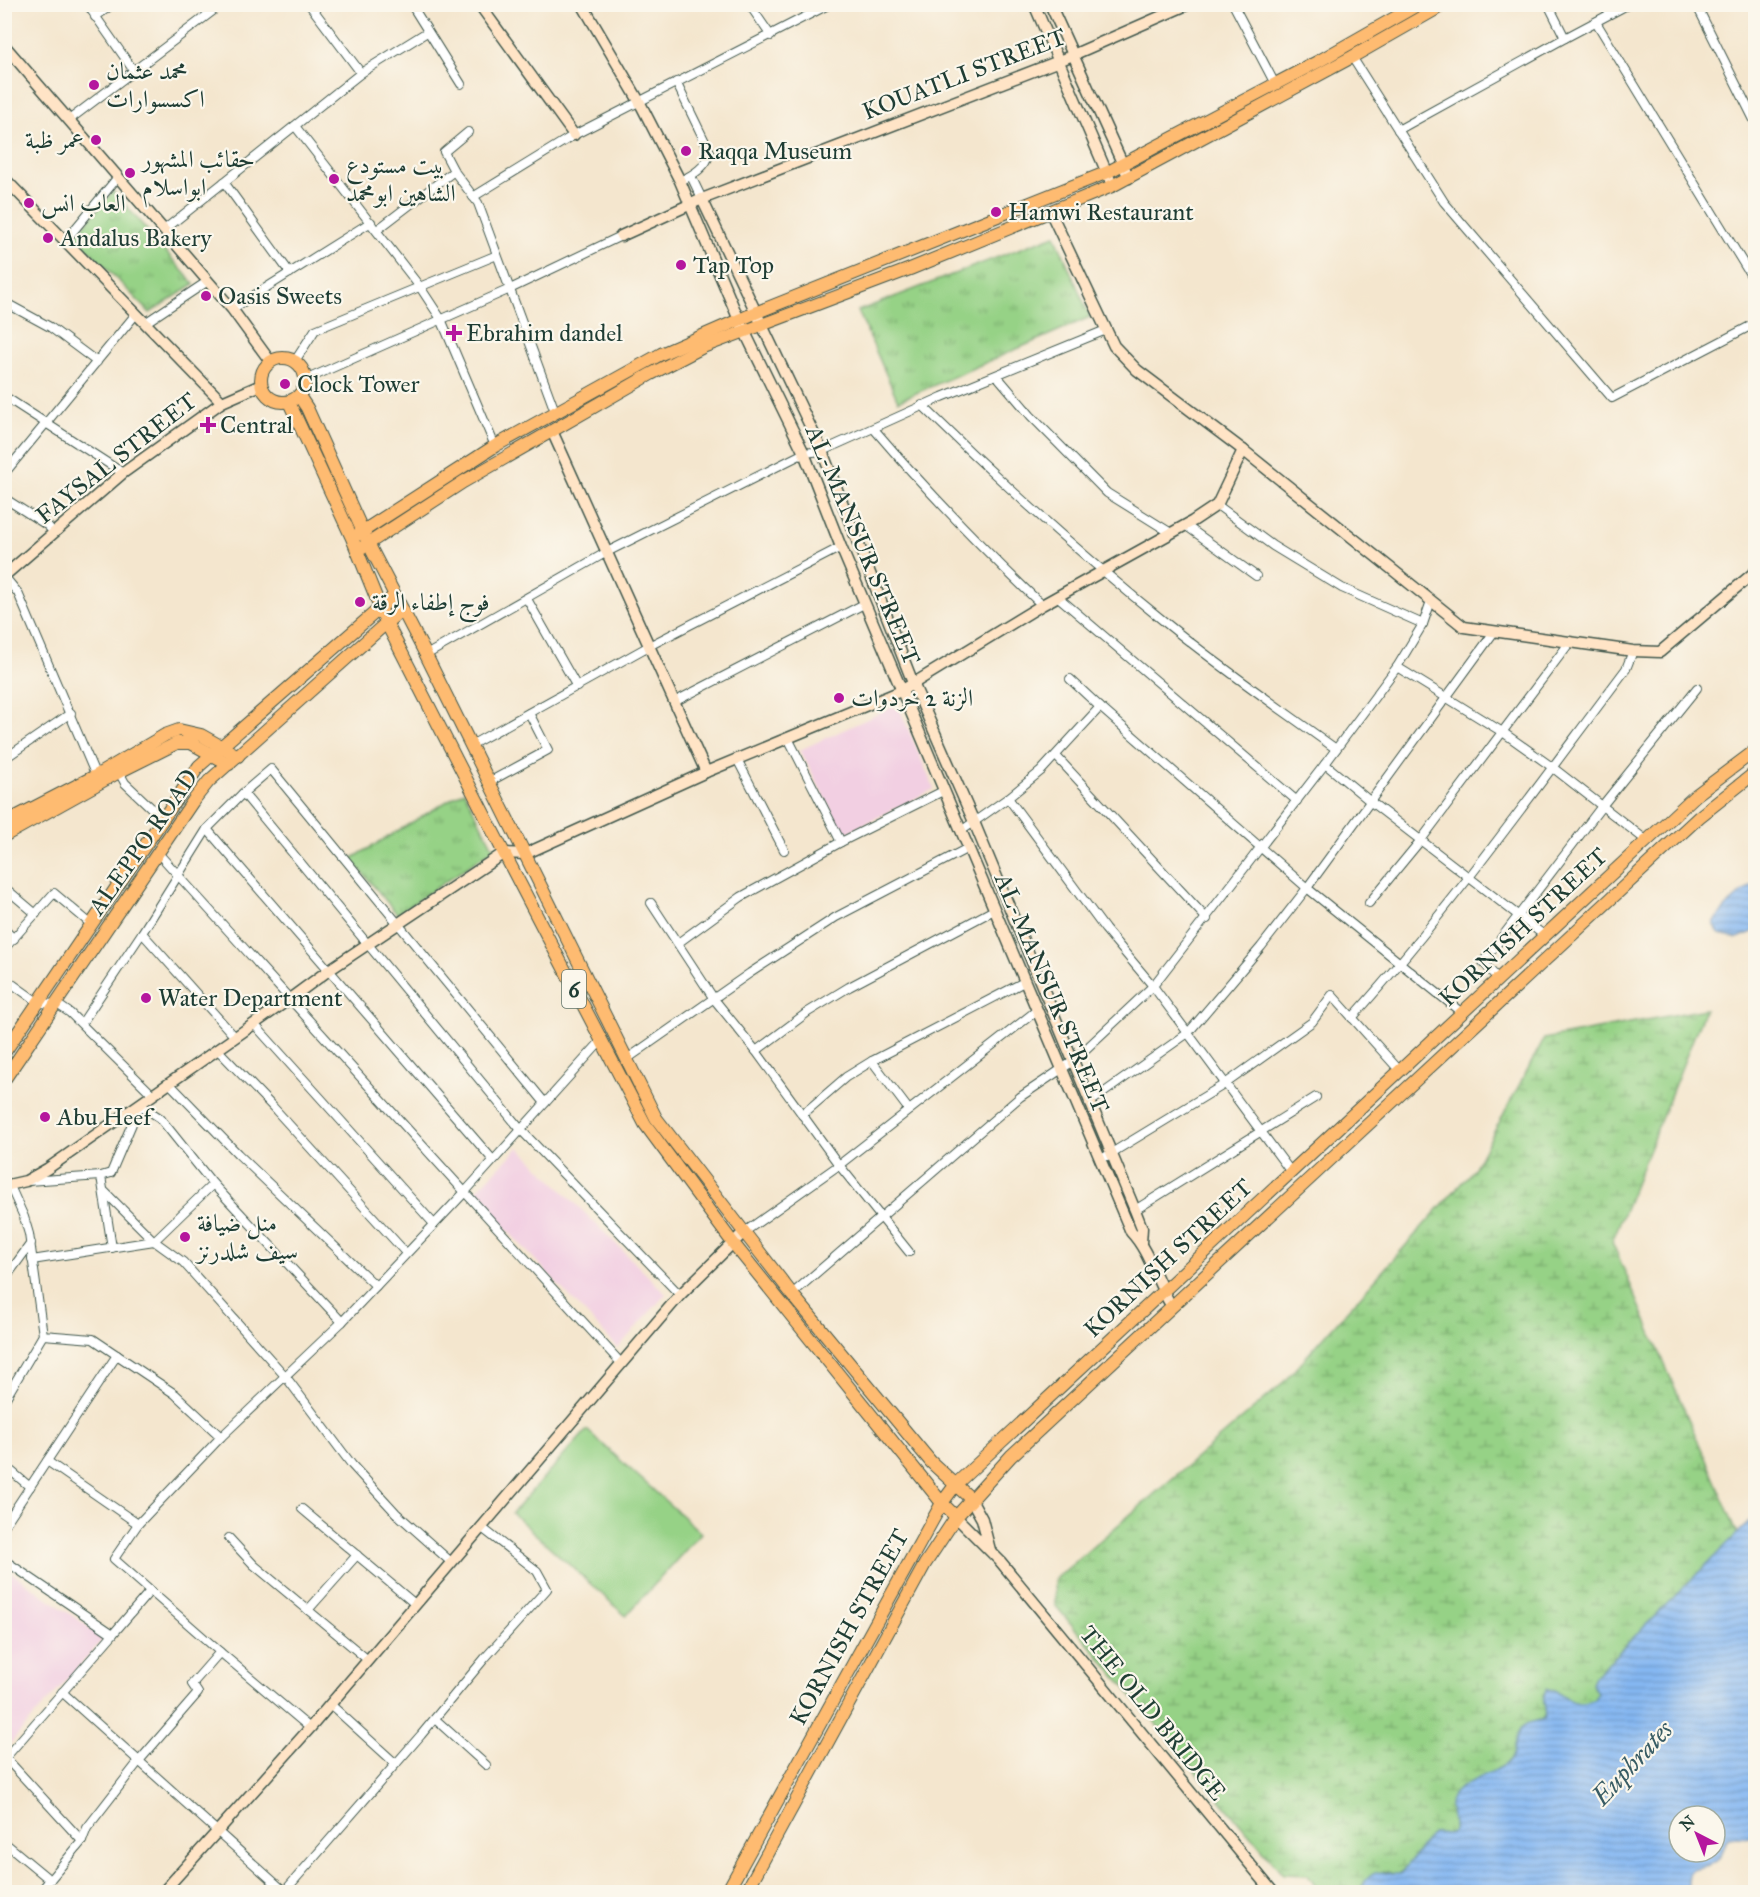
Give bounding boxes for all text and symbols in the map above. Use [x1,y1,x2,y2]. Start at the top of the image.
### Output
street label: KOUATLI STREET [858,21,1070,127]
place label: محمد عثمان اكسسوارات [106,56,205,114]
marker: محمد عثمان اكسسوارات [87,78,101,92]
place label: عمر ظبة [25,125,84,155]
marker: عمر ظبة [89,133,103,147]
place label: Raqqa Museum [698,136,852,166]
place label: حقائب المشهور ابواسلام [140,144,255,208]
marker: Raqqa Museum [679,144,693,158]
place label: بيت مستودع الشاهين ابومحمد [346,150,456,208]
marker: حقائب المشهور ابواسلام [123,166,137,180]
marker: بيت مستودع الشاهين ابومحمد [327,172,341,186]
place label: العاب انس [41,188,126,219]
marker: العاب انس [22,196,36,210]
place label: Hamwi Restaurant [1008,197,1194,227]
marker: Hamwi Restaurant [989,205,1003,219]
place label: Andalus Bakery [59,223,212,253]
marker: Andalus Bakery [41,231,55,245]
place label: Tap Top [693,250,774,280]
marker: Tap Top [674,258,688,272]
place label: Oasis Sweets [218,281,342,311]
marker: Oasis Sweets [199,289,213,303]
place label: Ebrahim dandel [466,318,623,348]
marker: Ebrahim dandel [447,326,461,340]
place label: Clock Tower [297,369,420,399]
marker: Clock Tower [278,377,292,391]
street label: FAYSAL STREET [30,386,202,530]
place label: Central [220,410,294,440]
marker: Central [201,418,215,432]
street label: AL-MANSUR STREET [798,420,927,669]
place label: فوج إطفاء الرقة [372,587,490,623]
marker: فوج إطفاء الرقة [353,595,367,609]
place label: الزنة 2 خردوات [851,683,973,713]
marker: الزنة 2 خردوات [832,691,846,705]
street label: ALEPPO ROAD [81,763,204,922]
street label: KORNISH STREET [1432,841,1614,1013]
street label: AL-MANSUR STREET [987,868,1116,1117]
road number: 6 [562,970,586,1008]
place label: Water Department [158,983,343,1013]
marker: Water Department [139,991,153,1005]
place label: Abu Heef [56,1102,155,1132]
marker: Abu Heef [38,1110,52,1124]
street label: KORNISH STREET [1077,1172,1259,1344]
place label: منل ضيافة سيف شلدرنز [194,1208,298,1266]
marker: منل ضيافة سيف شلدرنز [178,1230,192,1244]
street label: KORNISH STREET [783,1524,915,1730]
street label: THE OLD BRIDGE [1073,1620,1233,1806]
water label: Euphrates [1584,1714,1680,1814]
north arrow [1667,1804,1727,1864]
text: N [1676,1811,1699,1835]

